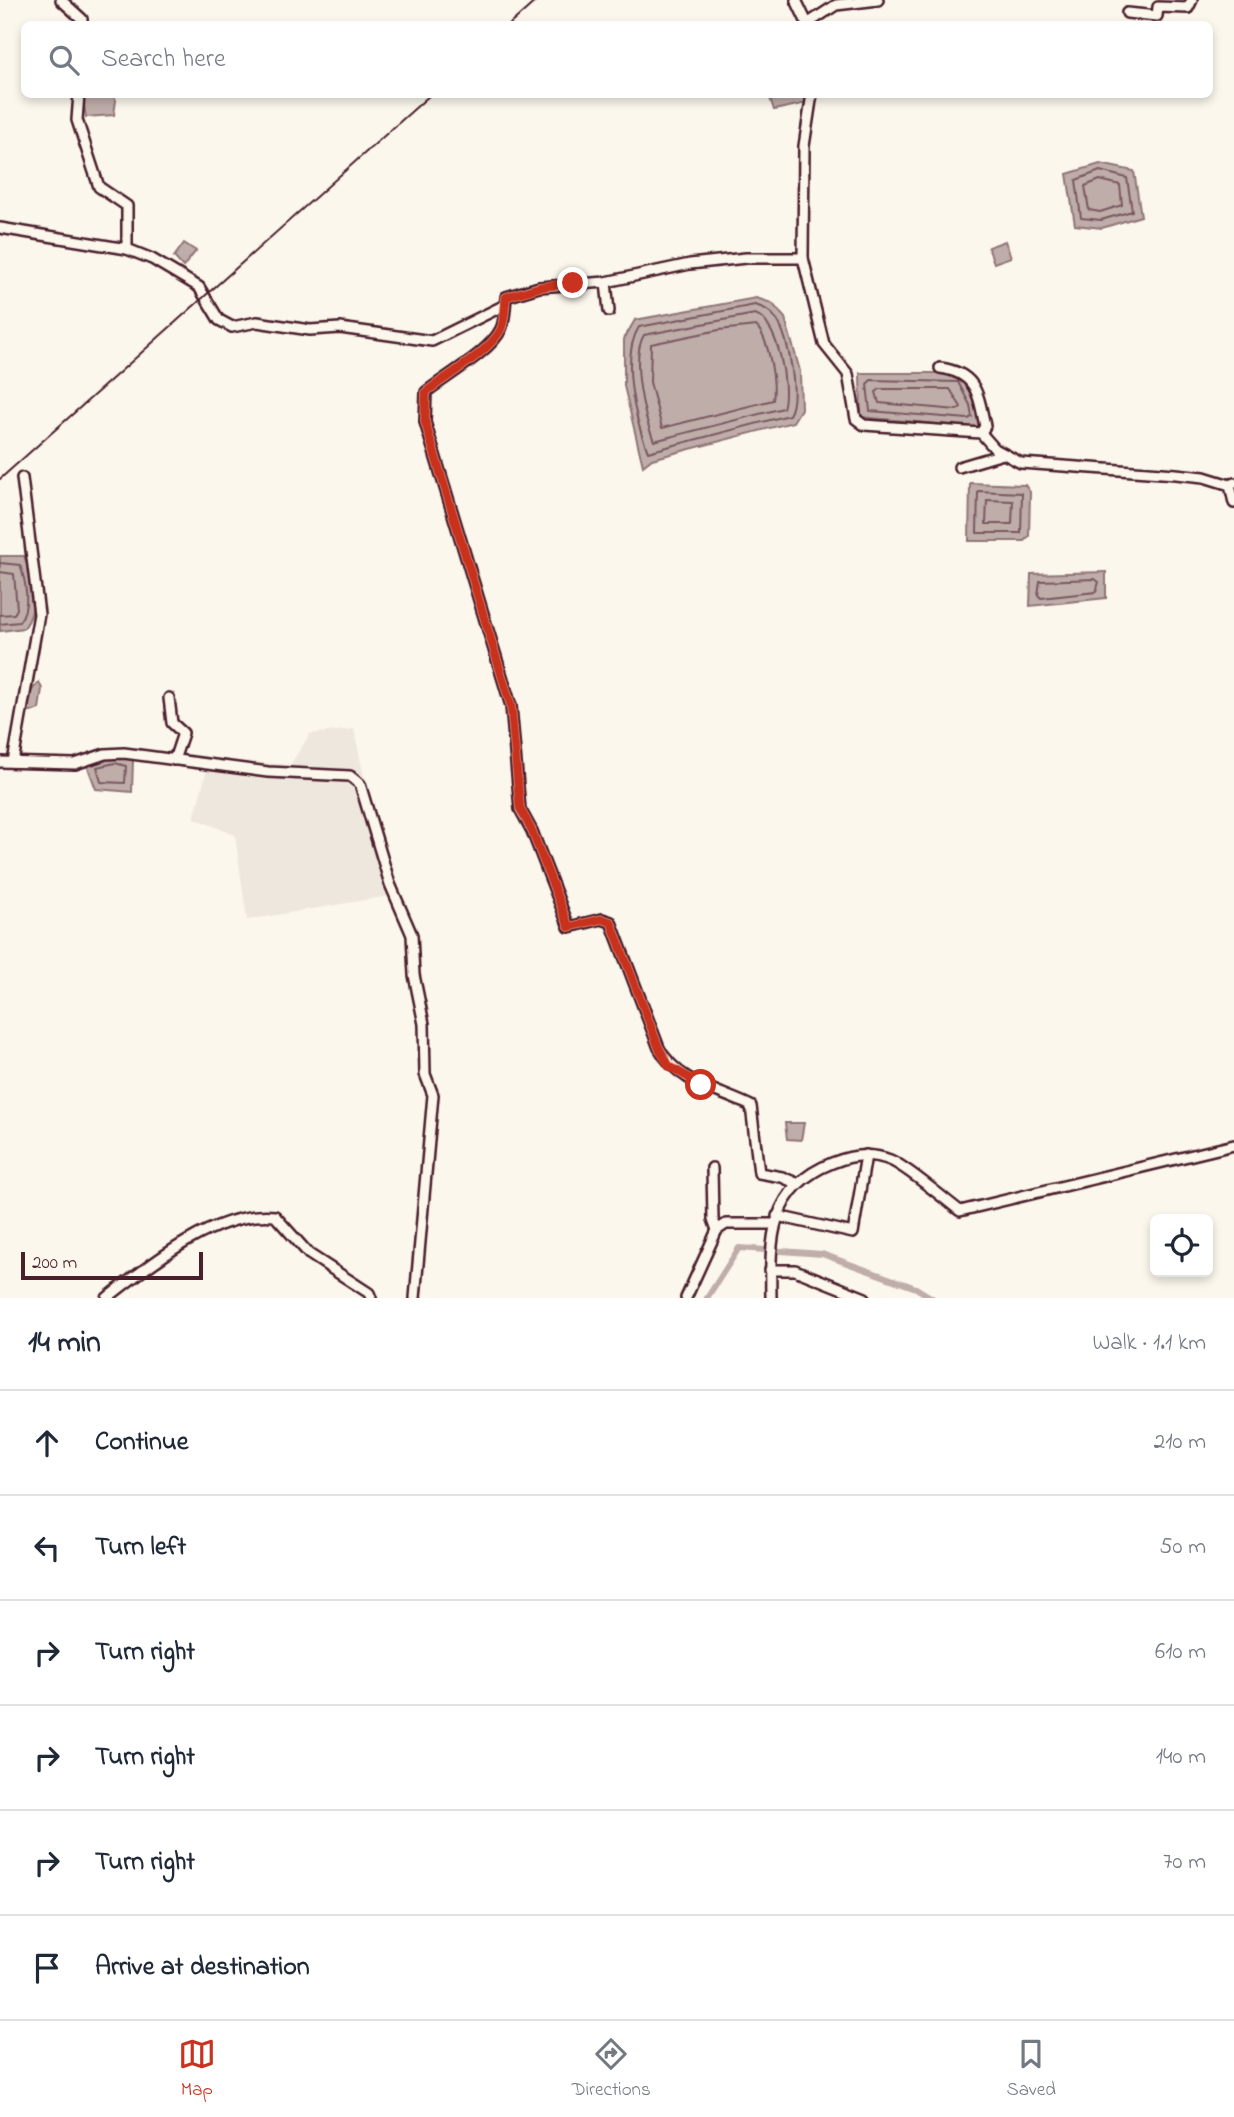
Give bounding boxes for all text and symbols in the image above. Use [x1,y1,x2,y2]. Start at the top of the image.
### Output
search box [21,21,1213,98]
icon: search [45,41,83,79]
text: Search here [101,41,226,79]
route end [557,267,588,298]
route start [685,1069,716,1100]
map controls [1150,1214,1213,1277]
button: locate [1150,1214,1213,1277]
scale bar [21,1249,203,1281]
text: 200 m [32,1250,77,1277]
text: 14 min [28,1322,101,1366]
text: Walk · 1.1 km [1092,1327,1206,1360]
icon: ahead [28,1424,66,1462]
text: Continue [95,1424,188,1462]
text: 210 m [1154,1426,1206,1459]
icon: left [28,1529,66,1567]
text: Turn left [95,1529,186,1567]
text: 50 m [1159,1531,1206,1564]
icon: right [28,1634,66,1672]
text: Turn right [95,1634,195,1672]
text: 610 m [1155,1636,1206,1669]
icon: right [28,1739,66,1777]
text: Turn right [95,1739,195,1777]
text: 140 m [1156,1741,1206,1774]
icon: right [28,1844,66,1882]
text: Turn right [95,1844,195,1882]
text: 70 m [1163,1846,1206,1879]
icon: arrive [28,1949,66,1987]
text: Arrive at destination [95,1949,310,1987]
tab: Map [178,2035,216,2104]
tab: Directions [572,2035,651,2104]
tab: Saved [1007,2035,1056,2104]

